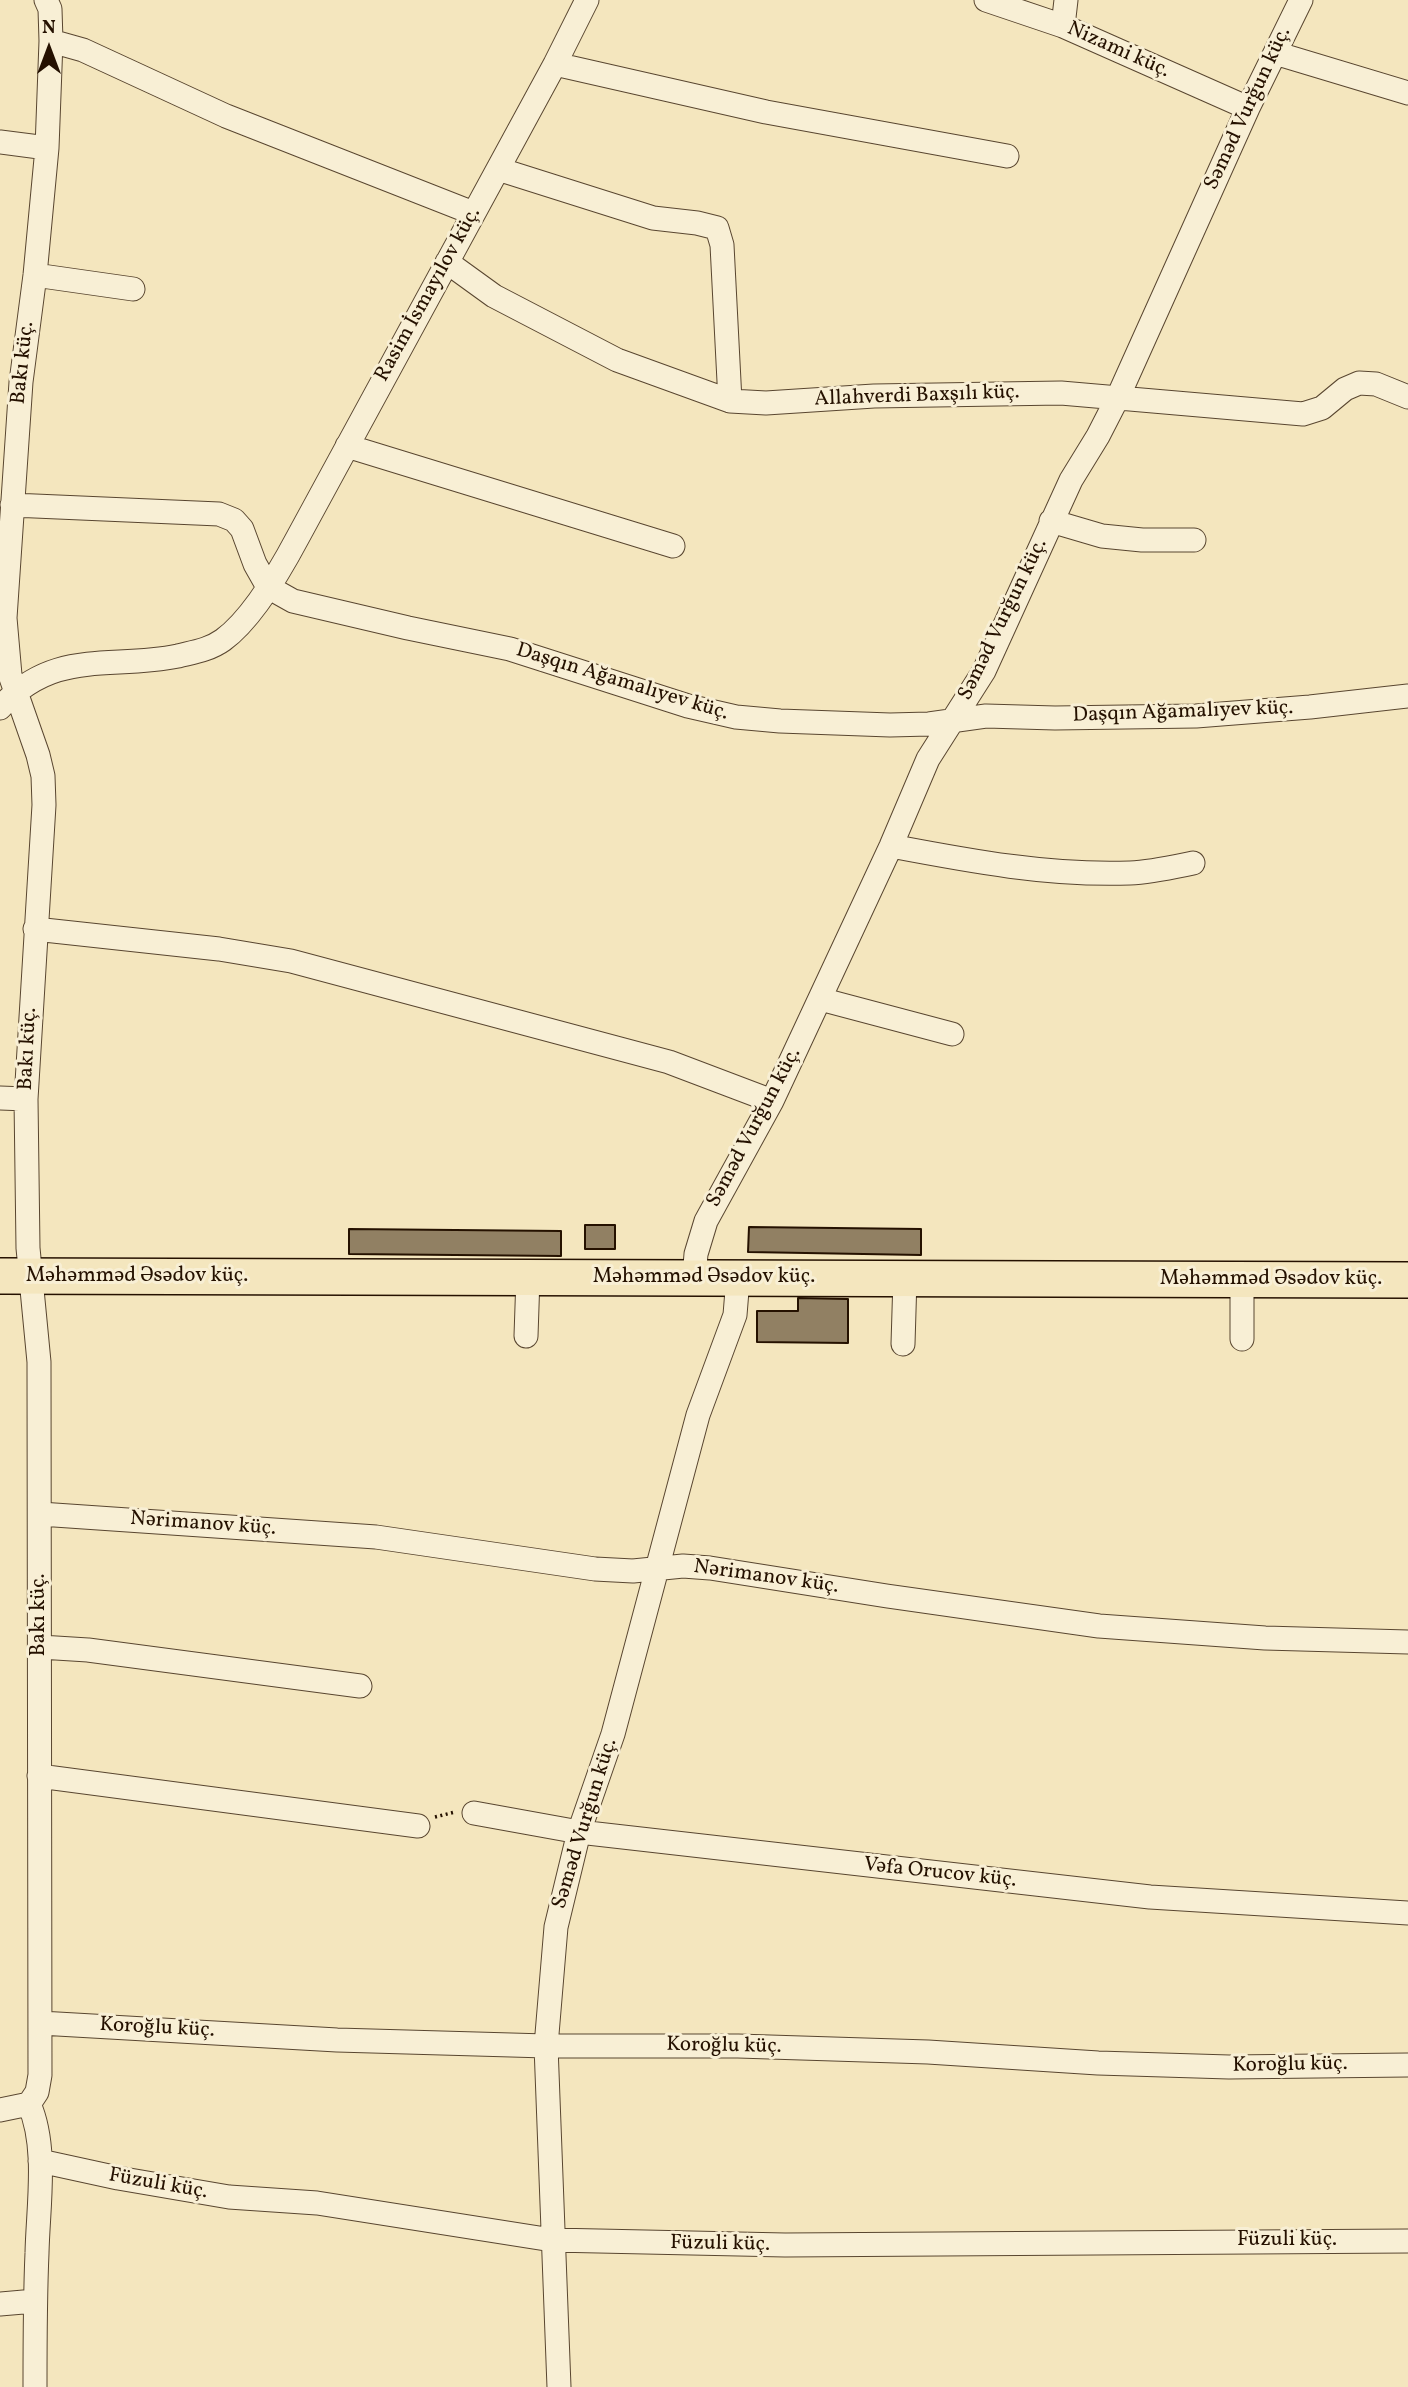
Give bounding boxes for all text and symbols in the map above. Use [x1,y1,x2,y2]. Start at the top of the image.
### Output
north arrow [14,14,84,84]
text: N [42,15,56,41]
street label: Nizami küç. [1063,17,1173,85]
street label: Səməd Vurğun küç. [1200,23,1298,195]
street label: Rasim İsmayılov küç. [371,203,487,387]
street label: Bakı küç. [7,320,41,406]
street label: Allahverdi Baxşılı küç. [814,381,1020,413]
street label: Səməd Vurğun küç. [954,535,1054,705]
street label: Daşqın Ağamalıyev küç. [513,639,731,727]
street label: Daşqın Ağamalıyev küç. [1072,697,1294,729]
street label: Bakı küç. [14,1007,44,1091]
street label: Səməd Vurğun küç. [702,1044,808,1212]
street label: Məhəmməd Əsədov küç. [26,1264,248,1290]
street label: Məhəmməd Əsədov küç. [593,1265,815,1291]
street label: Məhəmməd Əsədov küç. [1160,1267,1382,1293]
street label: Nərimanov küç. [129,1507,277,1543]
street label: Nərimanov küç. [692,1555,840,1601]
street label: Bakı küç. [27,1573,53,1657]
street label: Səməd Vurğun küç. [548,1736,624,1912]
street label: Vəfa Orucov küç. [862,1853,1018,1895]
street label: Koroğlu küç. [99,2013,215,2045]
street label: Koroğlu küç. [666,2033,782,2061]
street label: Koroğlu küç. [1232,2052,1348,2080]
street label: Füzuli küç. [107,2164,209,2206]
street label: Füzuli küç. [1237,2228,1337,2254]
street label: Füzuli küç. [670,2232,770,2258]

